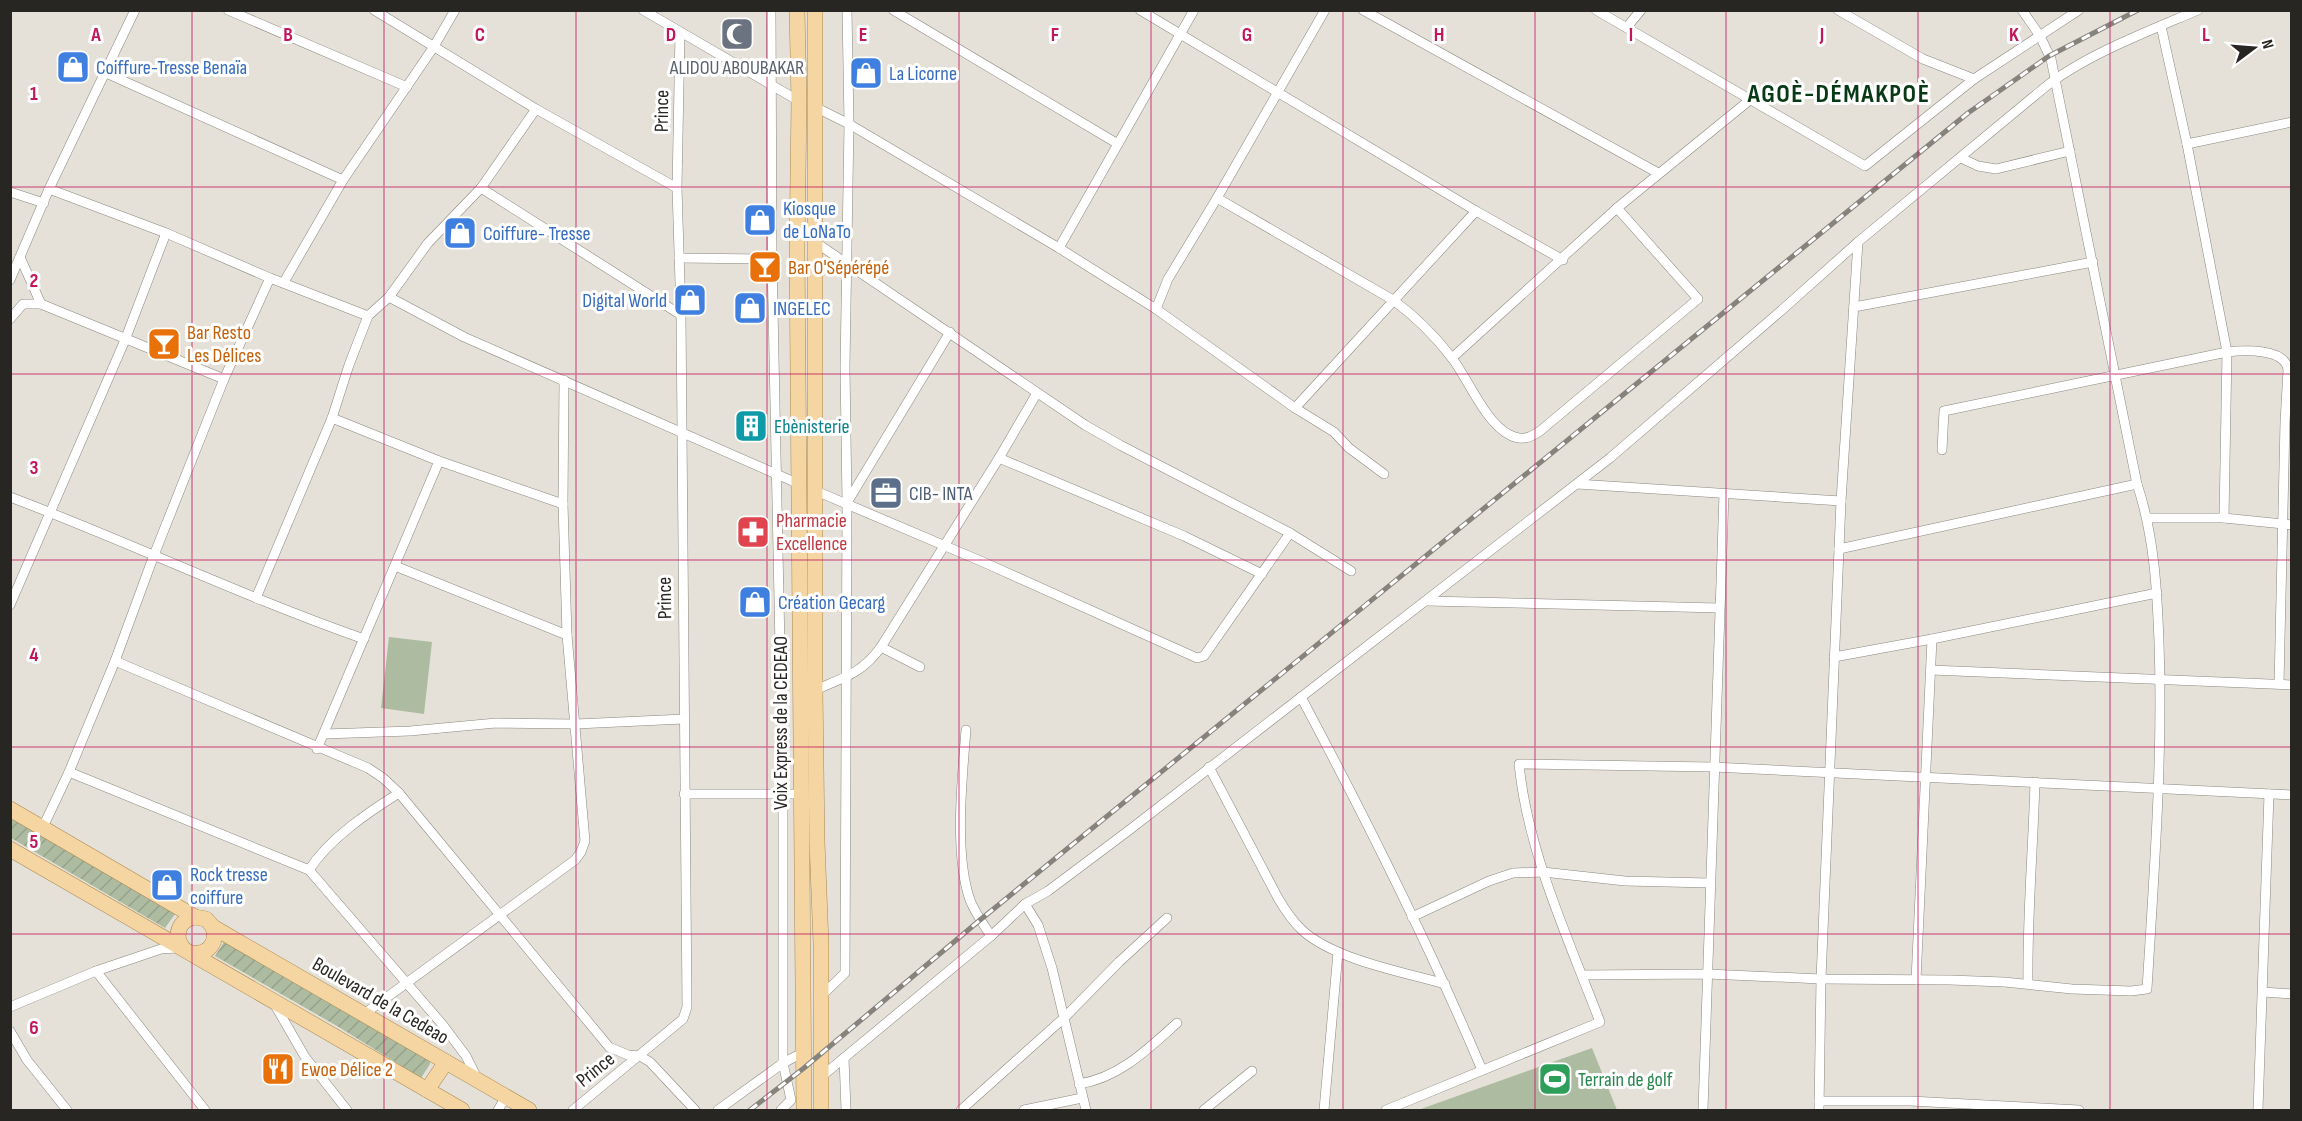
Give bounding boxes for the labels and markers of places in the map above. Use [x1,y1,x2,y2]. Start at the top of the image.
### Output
mosque icon: ALIDOU ABOUBAKAR [719,16,755,52]
shop icon: Coiffure-Tresse Benaïa [55,49,91,85]
shop icon: La Licorne [848,55,884,91]
place label: Coiffure-Tresse Benaïa [96,56,247,80]
place label: ALIDOU ABOUBAKAR [669,56,804,80]
place label: La Licorne [889,62,957,86]
place label: Kiosque de LoNaTo [783,197,851,244]
shop icon: Kiosque de LoNaTo [742,202,778,238]
shop icon: Coiffure- Tresse [442,215,478,251]
place label: Coiffure- Tresse [483,222,591,246]
bar icon: Bar O'Sépérépé [747,249,783,285]
place label: Bar O'Sépérépé [788,256,889,280]
shop icon: Digital World [672,282,708,318]
place label: Digital World [582,289,667,313]
shop icon: INGELEC [732,290,768,326]
place label: INGELEC [773,297,831,321]
place label: Bar Resto Les Délices [187,321,261,368]
bar icon: Bar Resto Les Délices [146,326,182,362]
building icon: Ebènisterie [733,408,769,444]
place label: Ebènisterie [774,415,850,439]
office icon: CIB- INTA [868,475,904,511]
place label: CIB- INTA [909,482,973,506]
place label: Pharmacie Excellence [776,509,847,556]
pharmacy icon: Pharmacie Excellence [735,514,771,550]
shop icon: Création Gecarg [737,584,773,620]
place label: Création Gecarg [778,591,885,615]
place label: Rock tresse coiffure [190,863,268,910]
shop icon: Rock tresse coiffure [149,867,185,903]
restaurant icon: Ewoe Délice 2 [260,1051,296,1087]
place label: Ewoe Délice 2 [301,1058,393,1082]
sports icon: Terrain de golf [1537,1061,1573,1097]
place label: Terrain de golf [1578,1068,1673,1092]

